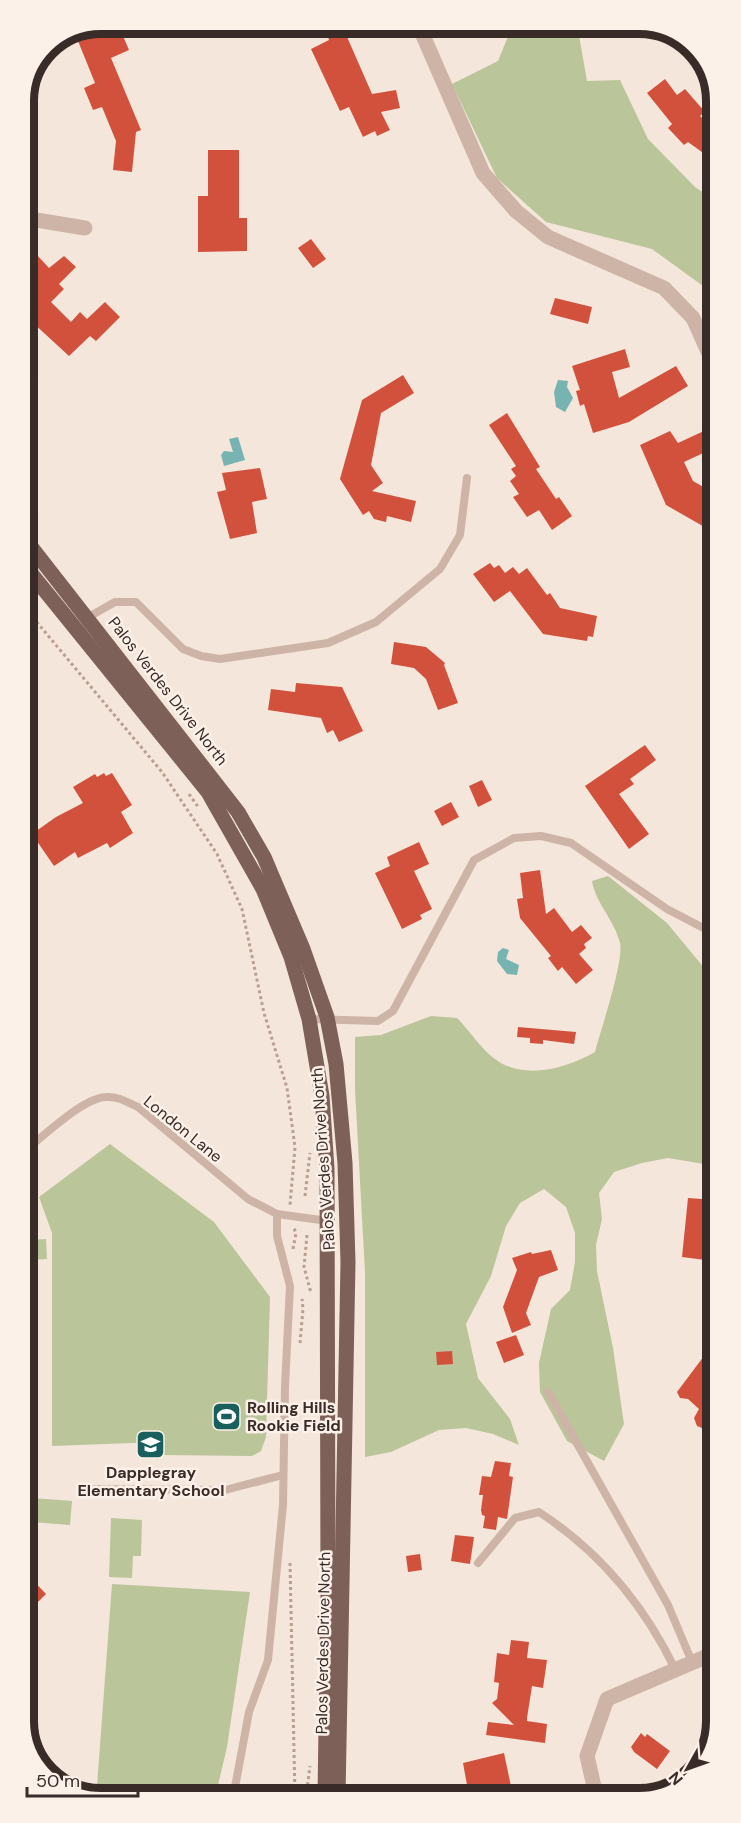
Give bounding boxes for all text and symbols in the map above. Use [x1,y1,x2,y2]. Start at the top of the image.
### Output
street label: Palos Verdes Drive North [103,613,233,769]
street label: Palos Verdes Drive North [306,1067,340,1251]
street label: London Lane [139,1091,227,1167]
place label: Rolling Hills Rookie Field [247,1397,341,1436]
sports icon: Rolling Hills Rookie Field [210,1400,242,1432]
school or university icon: Dapplegray Elementary School [135,1428,167,1460]
place label: Dapplegray Elementary School [77,1462,225,1501]
street label: Palos Verdes Drive North [311,1551,335,1735]
north arrow [657,1739,717,1799]
scale bar [27,1760,138,1798]
text: N [664,1767,688,1790]
text: 50 m [36,1769,80,1793]

